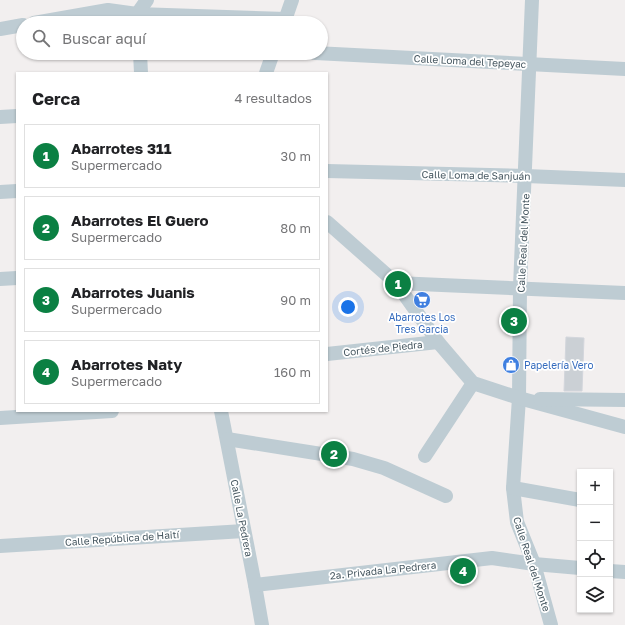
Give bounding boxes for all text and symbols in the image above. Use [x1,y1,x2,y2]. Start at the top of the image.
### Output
search box [16,16,328,60]
icon: search [30,27,52,49]
text: Buscar aquí [62,29,146,47]
street label: Calle Loma del Tepeyac [413,52,527,70]
text: Cerca [32,88,80,109]
text: 4 resultados [234,90,312,106]
text: Abarrotes 311 [71,139,172,157]
text: 1 [43,148,49,164]
text: 30 m [281,148,311,164]
text: Supermercado [71,157,162,173]
street label: Calle Loma de Sanjuán [421,168,531,182]
street label: Calle Real del Monte [514,193,532,293]
text: Abarrotes El Guero [71,211,209,229]
text: 2 [42,220,50,236]
text: 80 m [280,220,311,236]
text: Supermercado [71,229,162,245]
pin: 1 [385,269,411,299]
text: Abarrotes Juanis [71,283,195,301]
supermarket icon: Abarrotes Los Tres Garcia [412,290,432,310]
text: 3 [42,292,50,308]
text: 90 m [280,292,311,308]
your location [338,297,358,317]
text: Supermercado [71,301,162,317]
pin: 3 [501,306,527,336]
place label: Abarrotes Los Tres Garcia [389,311,455,335]
street label: Cortés de Piedra [343,338,423,358]
text: Abarrotes Naty [71,355,182,373]
shop icon: Papelería Vero [501,355,521,375]
place label: Papelería Vero [524,359,593,371]
text: 4 [42,364,50,380]
text: 160 m [274,364,311,380]
text: Supermercado [71,373,162,389]
pin: 2 [321,439,347,469]
map controls [577,469,613,613]
button: + [577,469,613,505]
street label: Calle La Pedrera [229,478,255,558]
button: − [577,505,613,541]
street label: Calle Real del Monte [511,515,553,613]
street label: Calle República de Haití [64,528,181,548]
button: locate [577,541,613,577]
pin: 4 [450,556,476,586]
street label: 2a. Privada La Pedrera [329,558,437,582]
button: layers [577,577,613,613]

